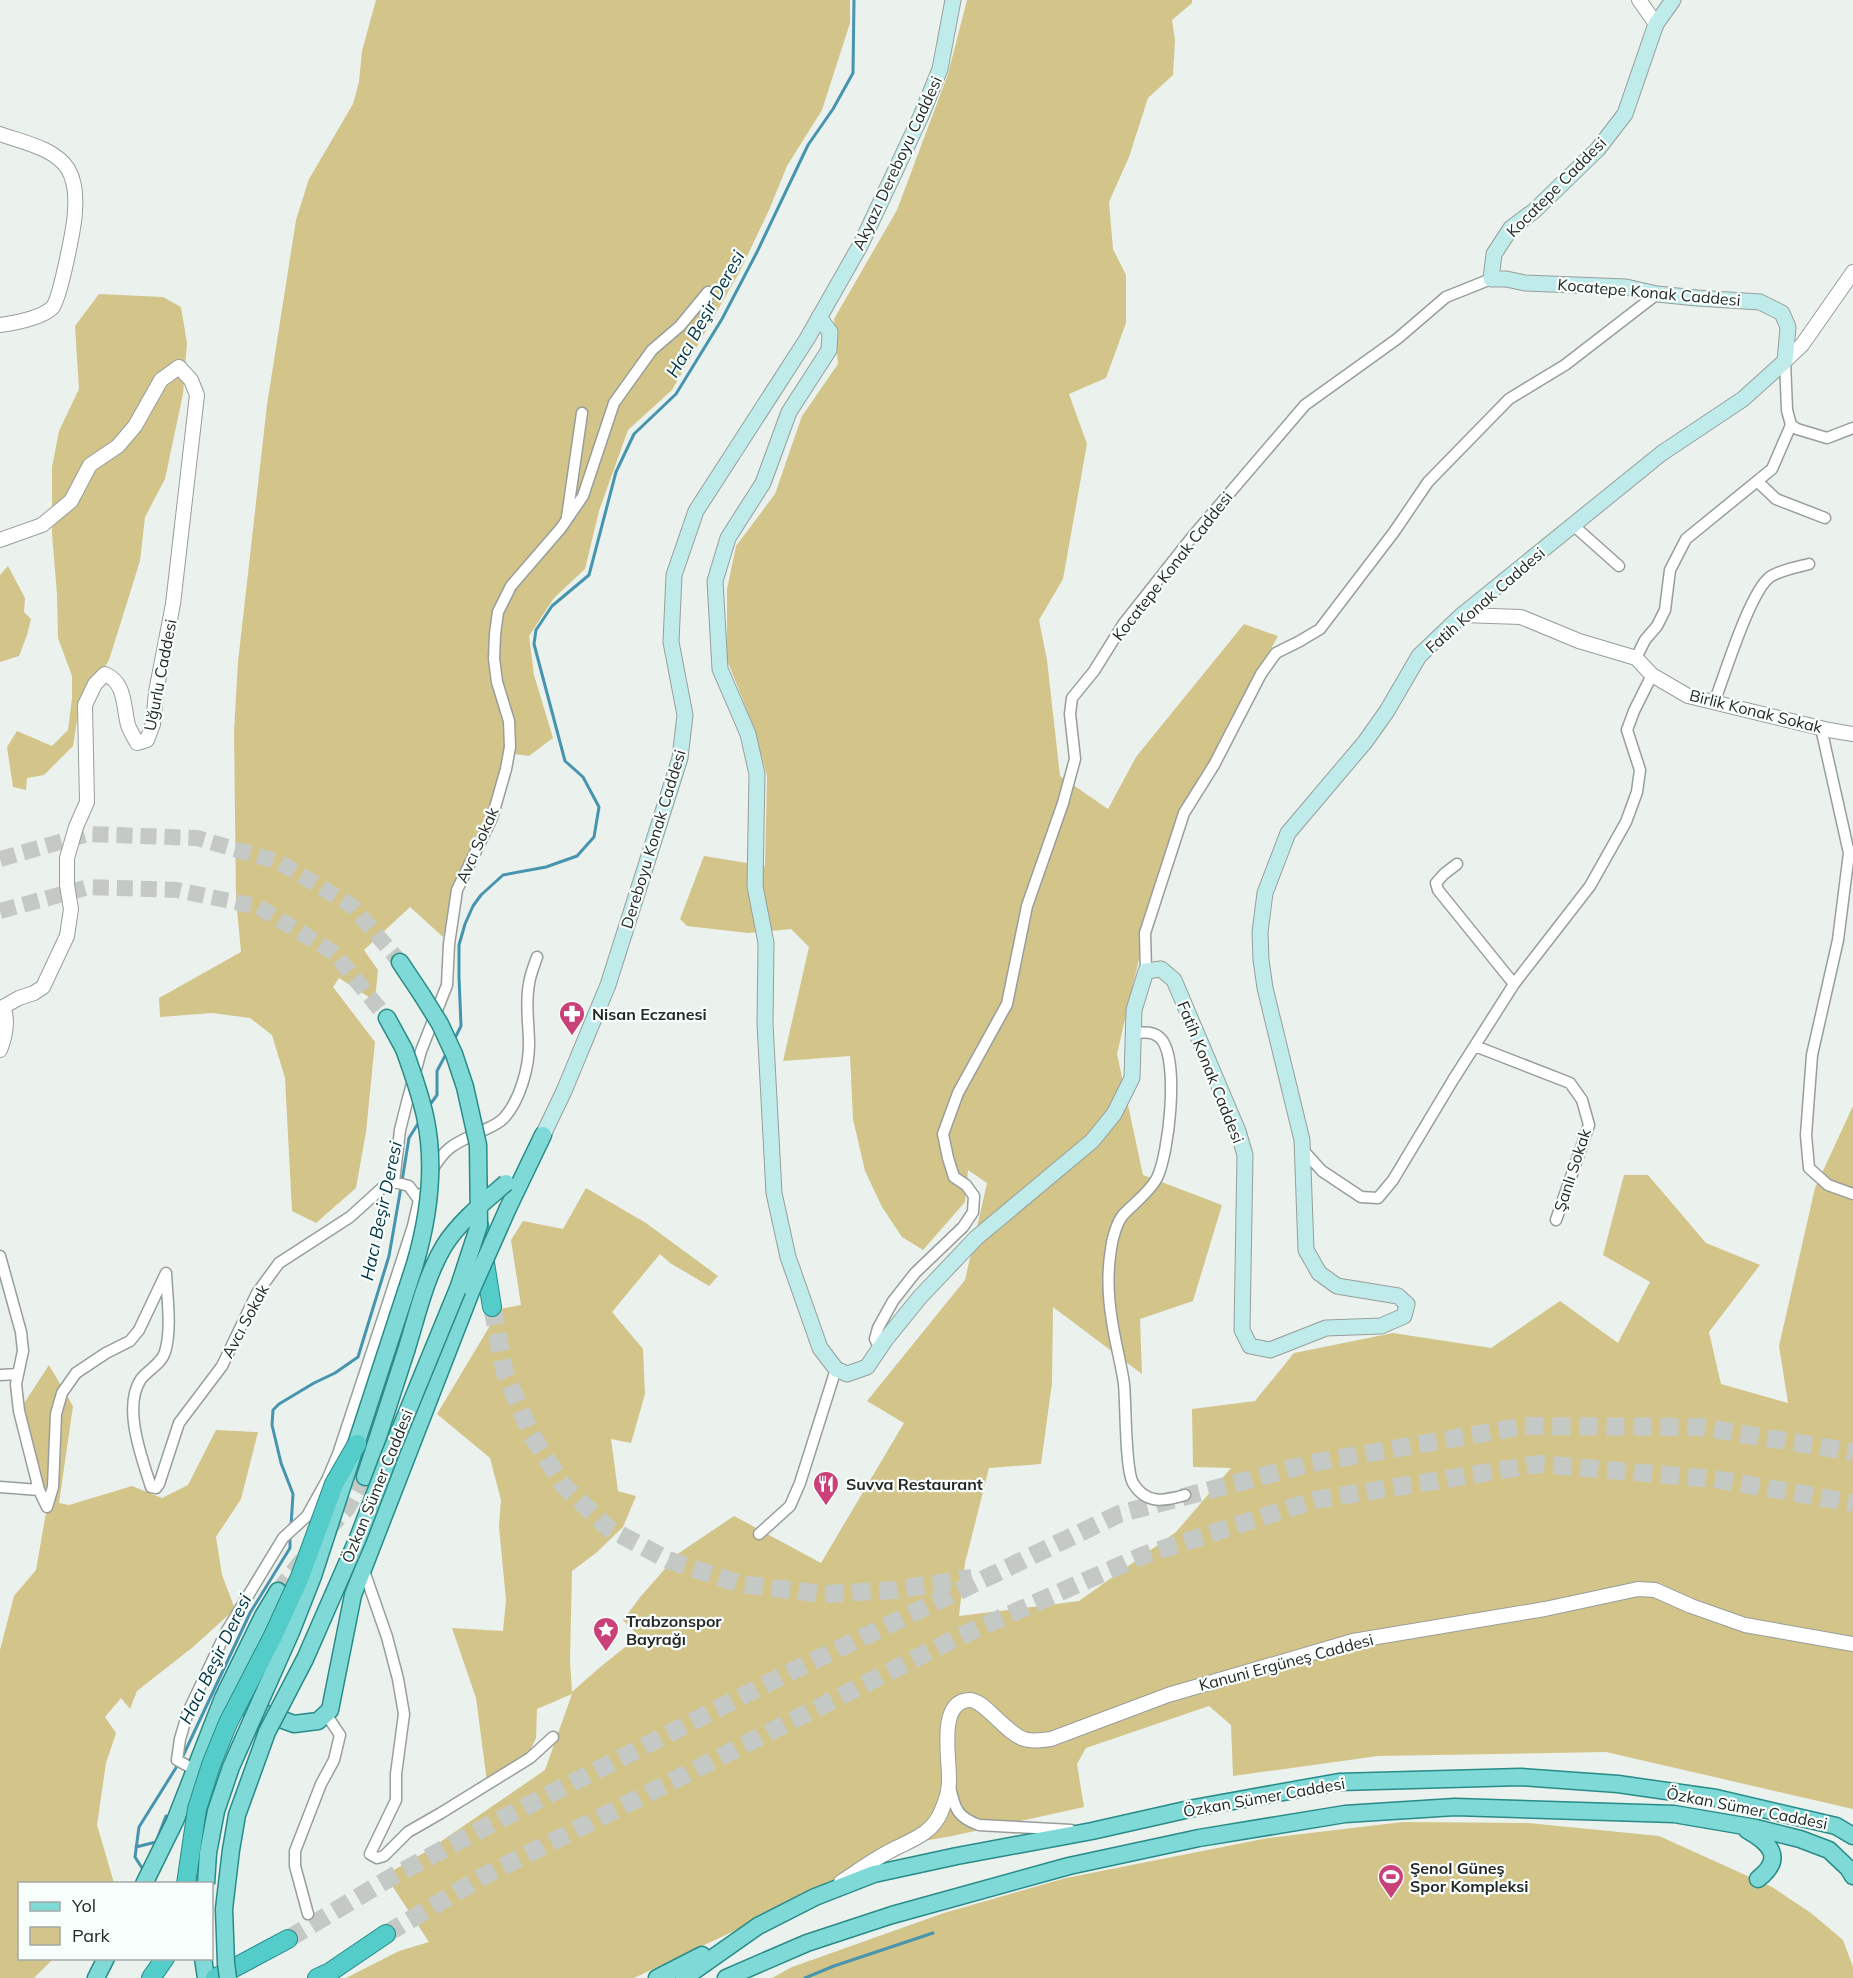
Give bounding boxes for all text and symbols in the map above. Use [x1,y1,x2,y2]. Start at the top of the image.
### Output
street label: Akyazı Dereboyu Caddesi [848,73,946,253]
street label: Kocatepe Caddesi [1502,133,1610,241]
water label: Hacı Beşir Deresi [661,246,750,382]
street label: Kocatepe Konak Caddesi [1557,274,1741,310]
street label: Kocatepe Konak Caddesi [1108,487,1236,645]
street label: Fatih Konak Caddesi [1421,543,1549,657]
street label: Uğurlu Caddesi [139,617,181,733]
street label: Birlik Konak Sokak [1688,685,1825,737]
street label: Dereboyu Konak Caddesi [616,747,690,931]
street label: Avcı Sokak [451,803,503,886]
street label: Fatih Konak Caddesi [1173,998,1249,1146]
pharmacy icon: Nisan Eczanesi [557,999,587,1037]
place label: Nisan Eczanesi [592,1004,707,1024]
street label: Şanlı Sokak [1549,1125,1595,1214]
water label: Hacı Beşir Deresi [355,1139,407,1283]
street label: Avcı Sokak [217,1280,273,1361]
street label: Özkan Sümer Caddesi [337,1406,417,1566]
restaurant icon: Suvva Restaurant [811,1469,841,1507]
place label: Suvva Restaurant [846,1474,983,1494]
water label: Hacı Beşir Deresi [174,1590,257,1728]
place label: Trabzonspor Bayrağı [626,1611,722,1649]
place icon: Trabzonspor Bayrağı [591,1615,621,1653]
street label: Kanuni Ergüneş Caddesi [1197,1629,1375,1695]
street label: Özkan Sümer Caddesi [1182,1773,1346,1821]
street label: Özkan Sümer Caddesi [1665,1783,1829,1833]
place label: Şenol Güneş Spor Kompleksi [1410,1858,1528,1896]
sports icon: Şenol Güneş Spor Kompleksi [1376,1862,1406,1900]
legend [18,1882,213,1960]
text: Yol [71,1894,96,1917]
text: Park [72,1924,111,1947]

